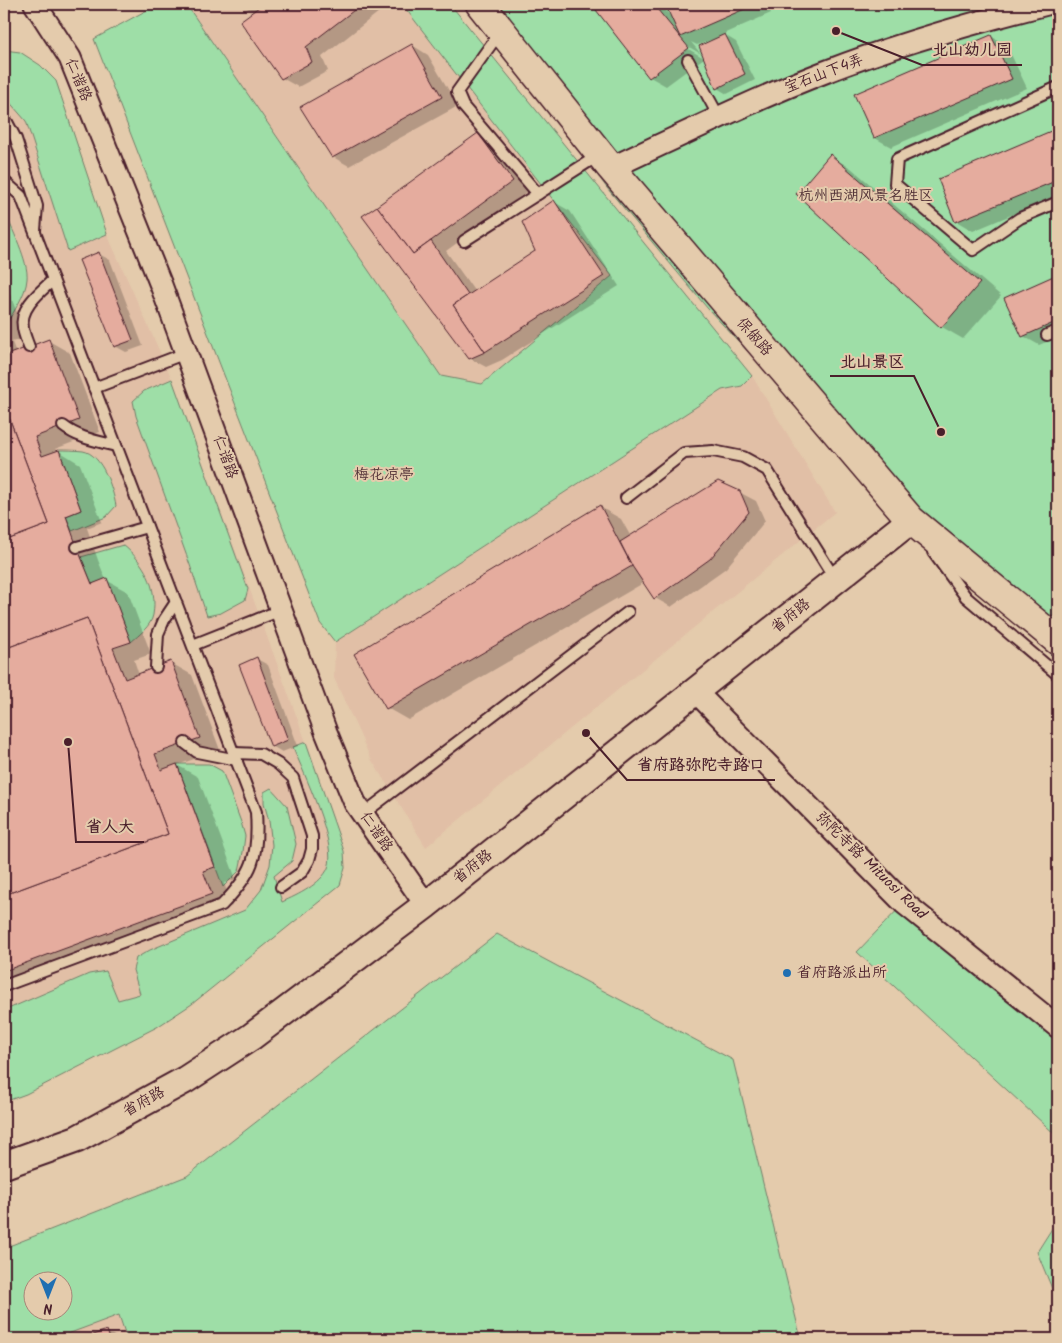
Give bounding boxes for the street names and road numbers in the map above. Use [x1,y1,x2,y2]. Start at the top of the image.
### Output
street label: 宝石山下4弄 [781,48,867,100]
street label: 仁谐路 [58,55,98,105]
street label: 保俶路 [730,312,778,362]
street label: 仁谐路 [206,432,244,482]
street label: 省府路 [766,593,816,639]
street label: 弥陀寺路 Mituosi Road [810,806,933,926]
street label: 仁谐路 [353,807,399,857]
street label: 省府路 [448,844,498,890]
street label: 省府路 [118,1081,170,1123]

